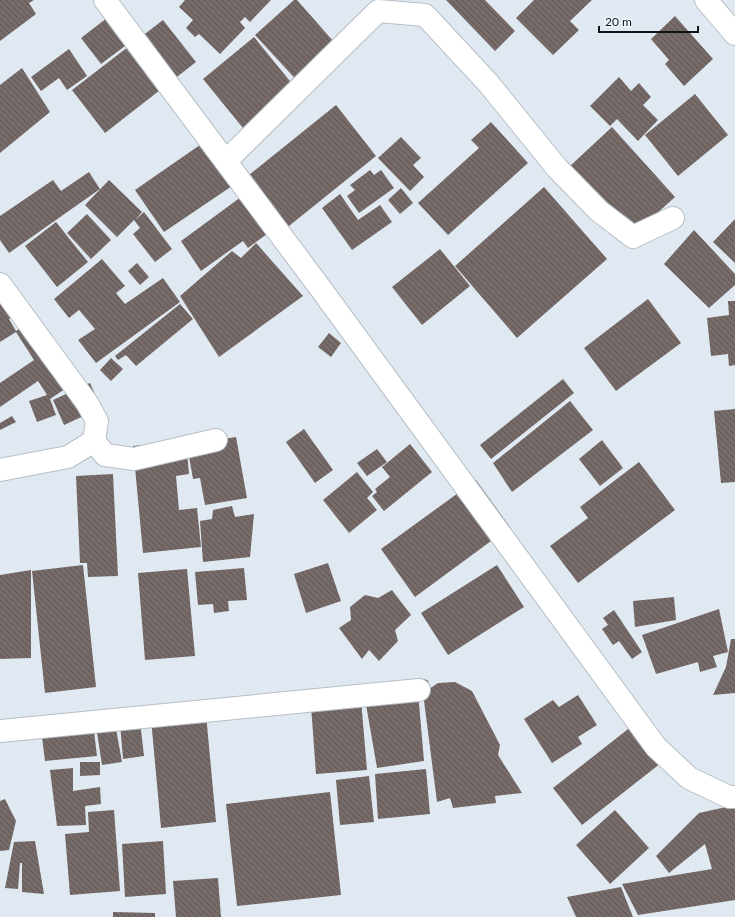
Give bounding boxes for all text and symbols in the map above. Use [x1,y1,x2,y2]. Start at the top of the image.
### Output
scale bar [599,8,698,34]
text: 20 m [605,14,632,29]

